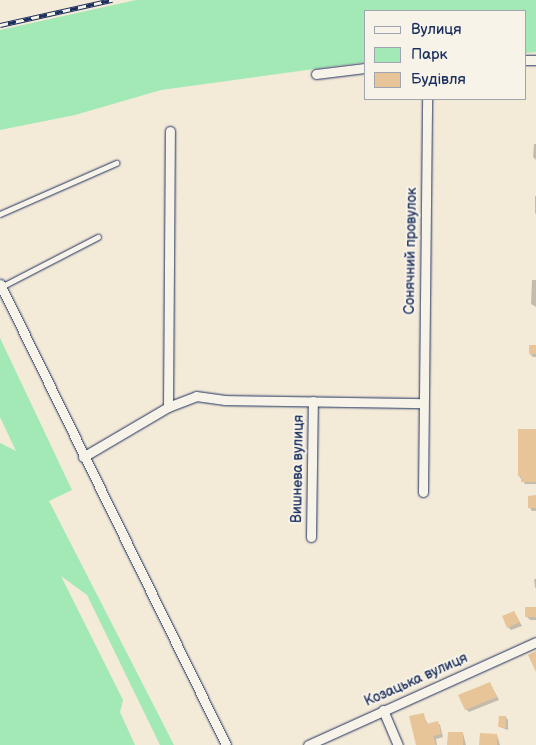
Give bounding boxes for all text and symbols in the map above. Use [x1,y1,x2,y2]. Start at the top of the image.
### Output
legend [364,10,526,100]
text: Вулиця [411,20,462,39]
text: Парк [411,45,448,64]
text: Будівля [411,70,466,89]
street label: Сонячний провулок [401,187,421,315]
street label: Вишнева вулиця [289,415,307,523]
street label: Козацька вулиця [362,650,470,710]

